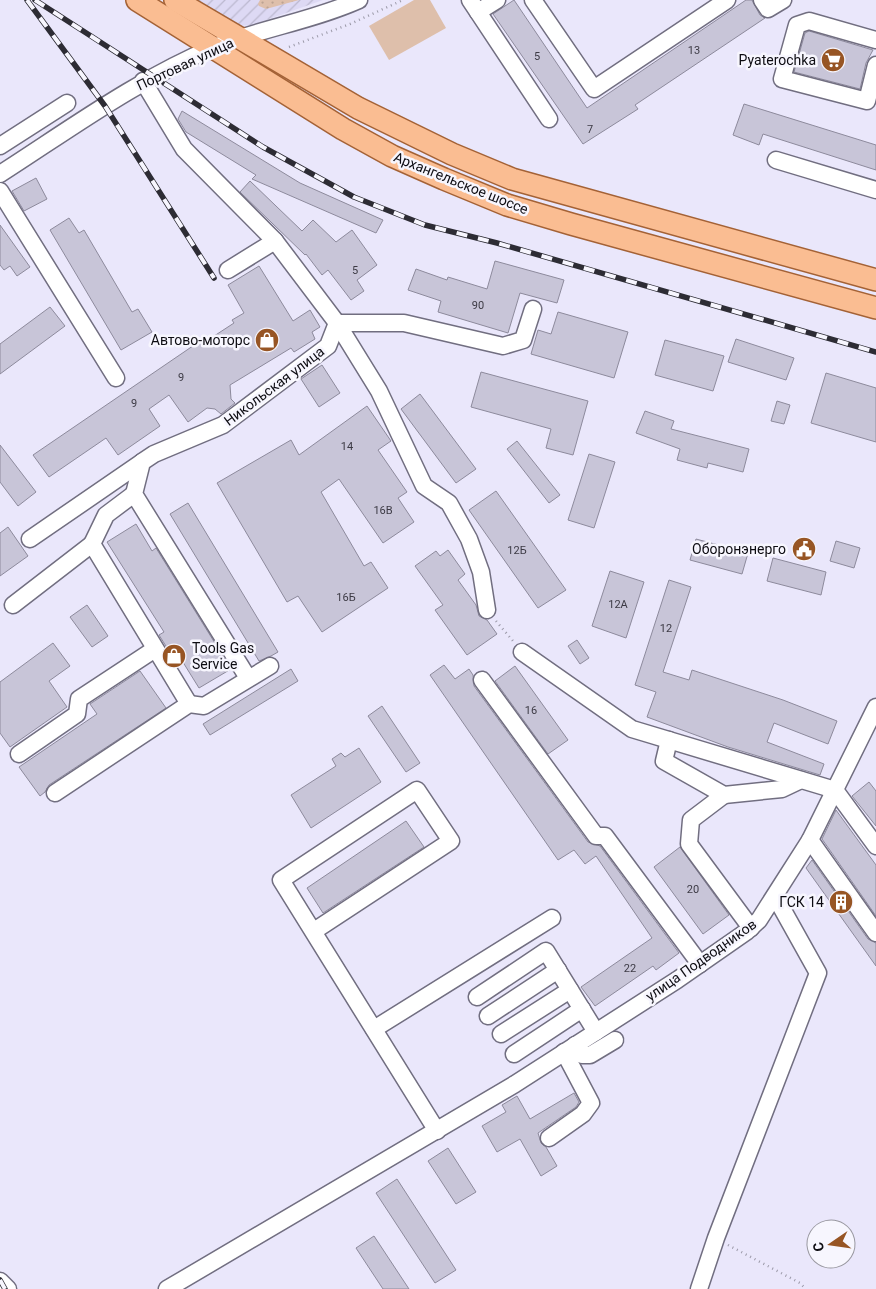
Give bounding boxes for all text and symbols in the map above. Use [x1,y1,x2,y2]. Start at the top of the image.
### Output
street label: Портовая улица [134,35,236,93]
house number: 13 [688,44,700,57]
supermarket icon: Pyaterochka [820,47,846,73]
house number: 5 [534,50,540,63]
place label: Pyaterochka [739,52,816,68]
house number: 7 [587,123,593,136]
street label: Архангельское шоссе [392,149,530,217]
house number: 5 [352,264,358,277]
house number: 90 [472,299,484,312]
shop icon: Автово-моторс [254,327,280,353]
place label: Автово-моторс [151,332,250,348]
street label: Никольская улица [221,343,327,429]
house number: 9 [178,371,184,384]
house number: 9 [131,397,137,410]
house number: 14 [341,440,353,453]
house number: 16В [373,504,393,517]
public building icon: Оборонэнерго [791,536,817,562]
place label: Оборонэнерго [692,541,786,557]
house number: 12Б [507,544,527,557]
house number: 16Б [336,591,356,604]
house number: 12А [608,598,629,611]
house number: 12 [660,622,672,635]
place label: Tools Gas Service [192,640,254,672]
shop icon: Tools Gas Service [161,643,187,669]
house number: 16 [525,704,537,717]
house number: 20 [687,883,699,896]
building icon: ГСК 14 [828,889,854,915]
place label: ГСК 14 [779,894,824,910]
street label: улица Подводников [643,916,759,1004]
house number: 22 [624,962,636,975]
north arrow [806,1219,856,1269]
text: С [810,1241,827,1253]

